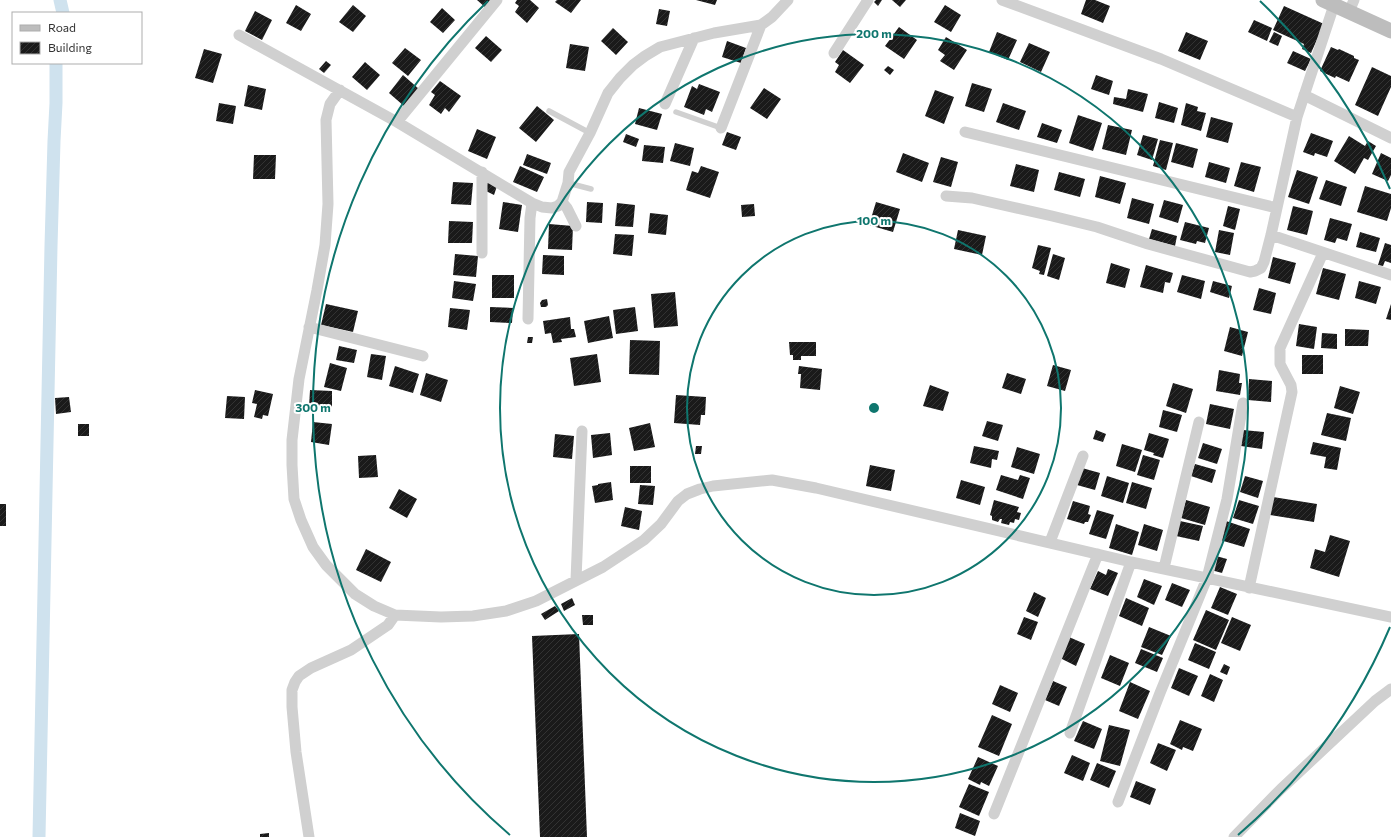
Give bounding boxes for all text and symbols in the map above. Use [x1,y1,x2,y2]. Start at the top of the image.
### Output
legend [12,12,142,64]
text: Road [48,20,76,34]
text: 200 m [856,26,892,40]
text: Building [48,40,92,54]
text: 100 m [857,213,891,227]
text: 300 m [295,400,331,414]
centre of rings [867,401,881,415]

